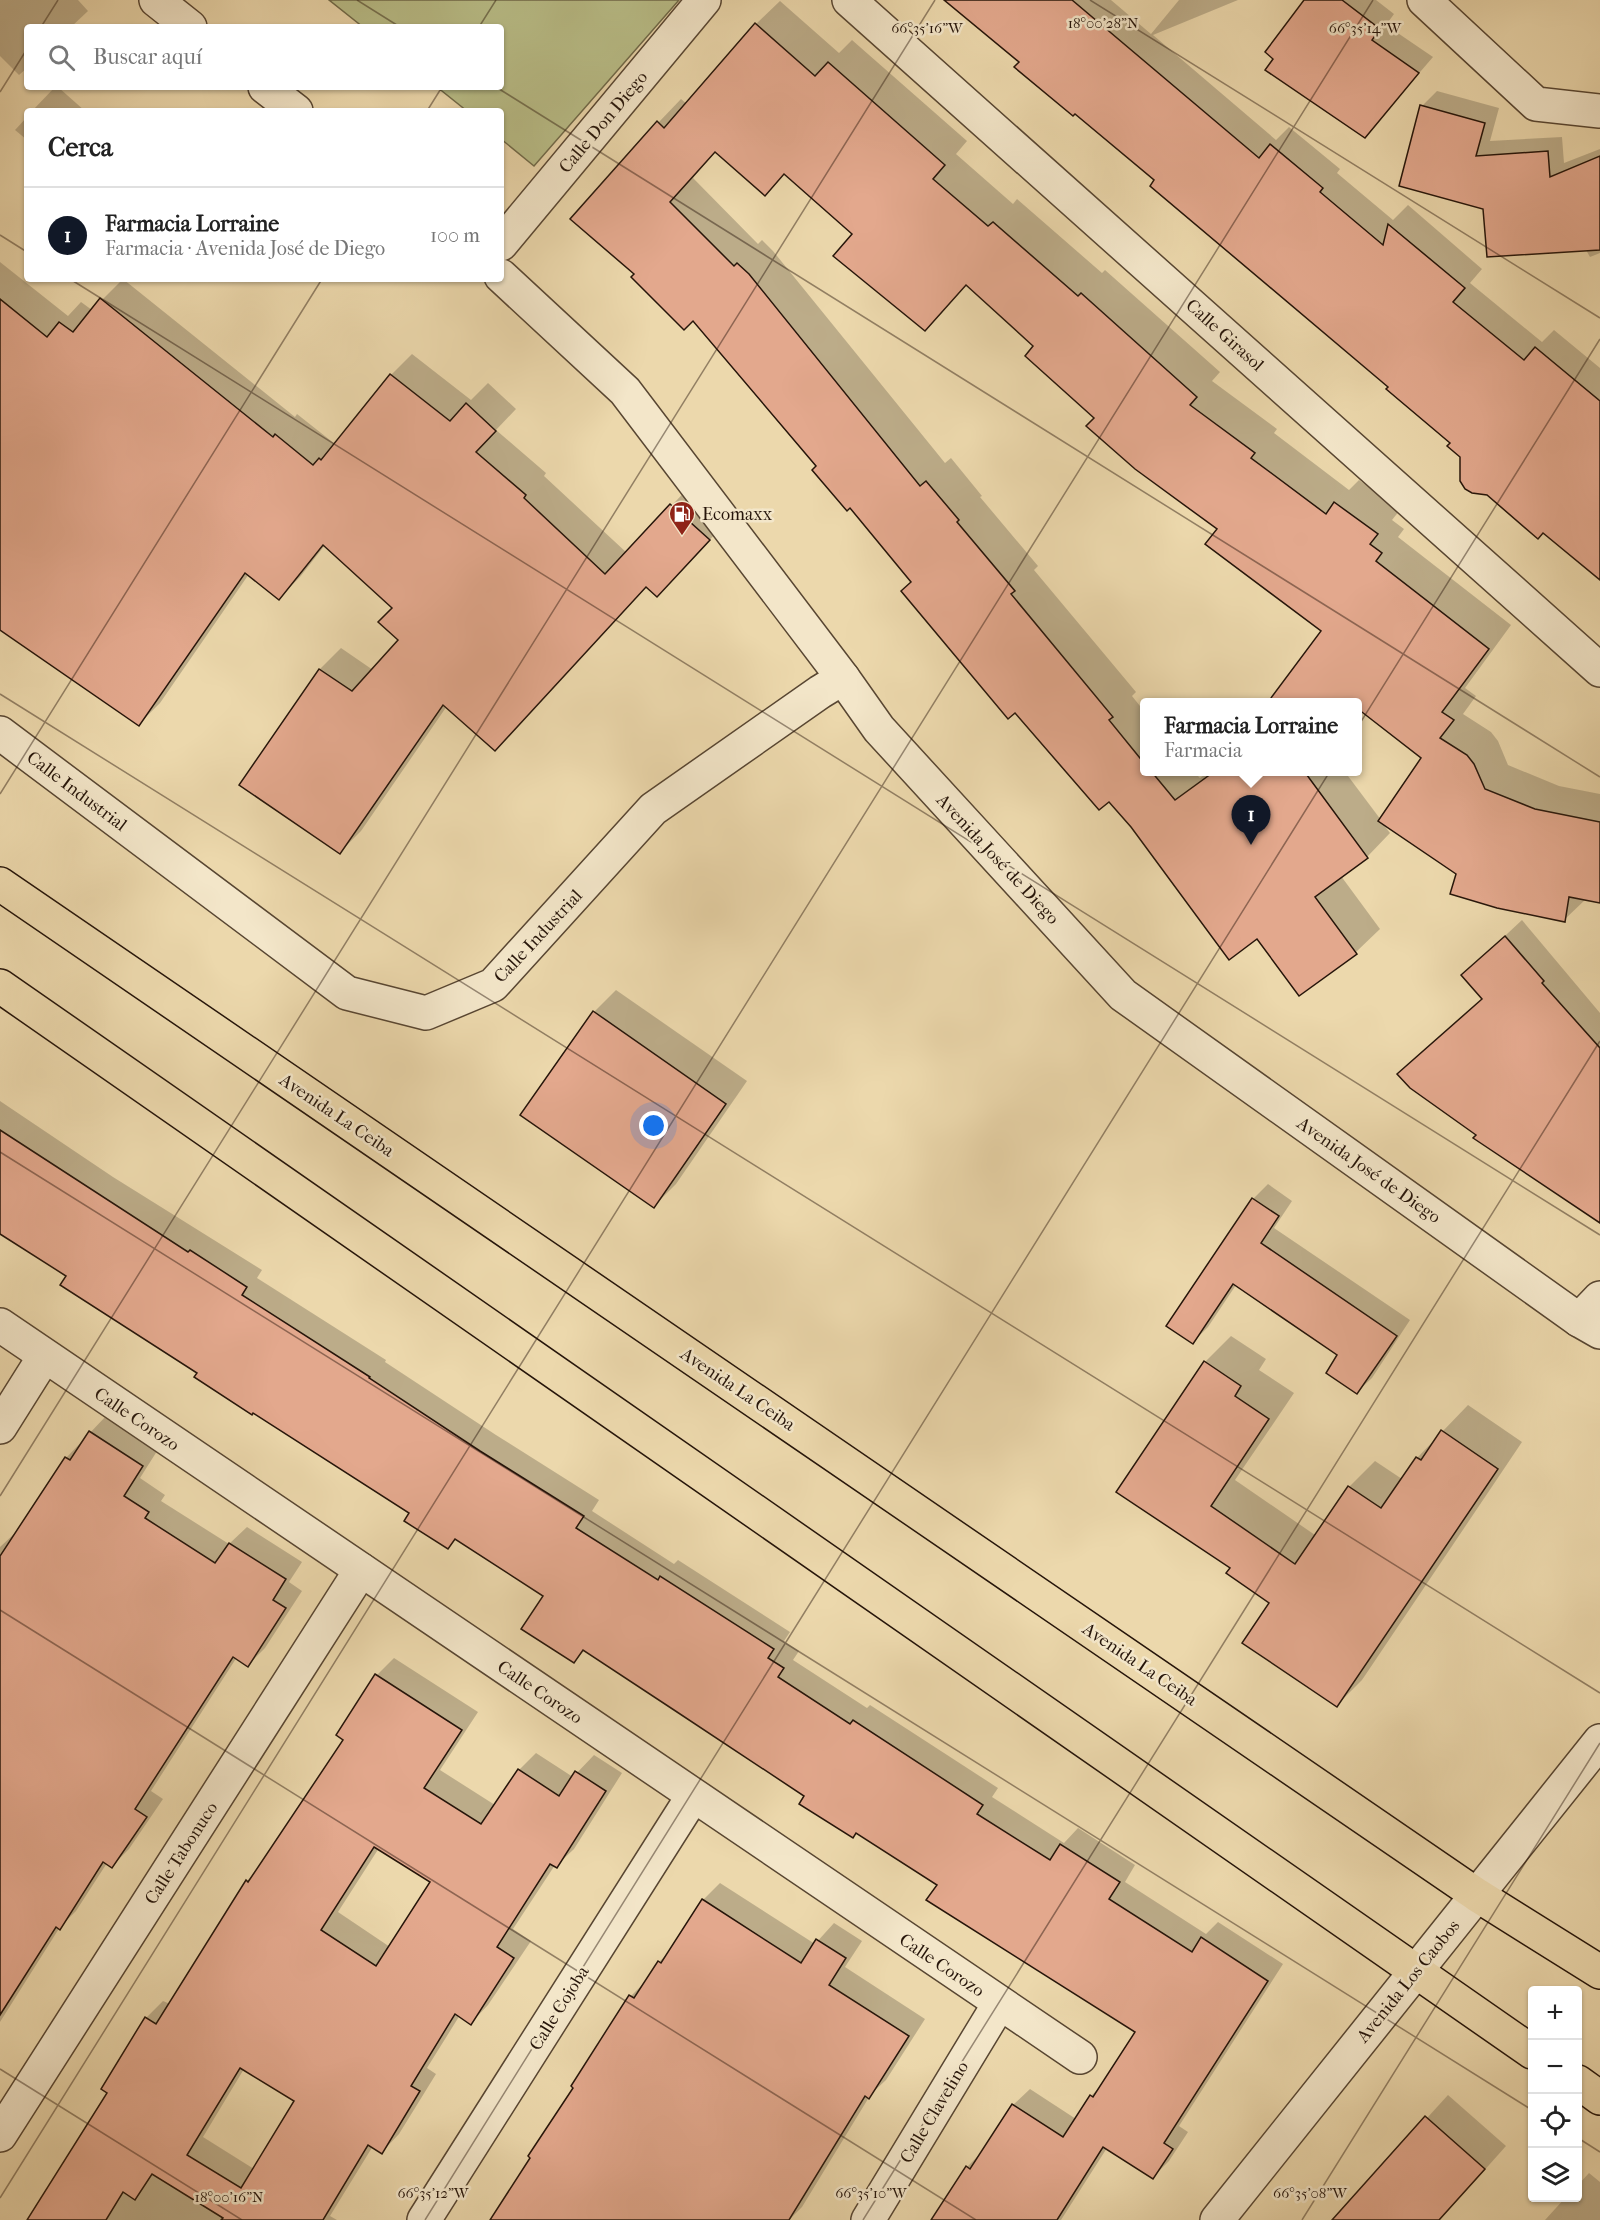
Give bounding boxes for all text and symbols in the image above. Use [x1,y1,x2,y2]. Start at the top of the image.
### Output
text: 18°00'28"N [1068,14,1139,32]
text: 66°35'16"W [891,19,964,37]
text: 66°35'14"W [1329,19,1402,37]
search box [24,24,504,90]
icon: search [45,41,78,74]
text: Buscar aquí [93,44,202,70]
street label: Calle Don Diego [555,67,652,178]
text: Cerca [48,132,113,163]
text: Farmacia Lorraine [105,211,279,237]
text: 1 [64,224,71,247]
text: 100 m [430,224,480,247]
text: Farmacia · Avenida José de Diego [105,237,385,260]
street label: Calle Girasol [1181,295,1268,376]
fuel station icon: Ecomaxx [667,499,697,537]
place label: Ecomaxx [702,504,773,525]
popup [1140,698,1362,776]
text: Farmacia Lorraine [1164,713,1338,739]
text: Farmacia [1164,739,1242,762]
street label: Calle Industrial [23,747,131,836]
street label: Avenida José de Diego [931,789,1063,929]
pin: 1 [1232,796,1270,845]
street label: Calle Industrial [490,885,587,987]
street label: Avenida La Ceiba [275,1069,398,1162]
your location [639,1111,668,1140]
street label: Avenida José de Diego [1292,1112,1445,1228]
street label: Avenida La Ceiba [676,1343,799,1436]
street label: Calle Corozo [90,1383,183,1455]
street label: Avenida La Ceiba [1078,1618,1201,1711]
street label: Calle Corozo [493,1656,586,1728]
street label: Calle Tabonuco [141,1798,222,1908]
street label: Avenida Los Caobos [1352,1915,1465,2048]
street label: Calle Corozo [895,1929,988,2001]
street label: Calle Cojoba [525,1962,594,2054]
map controls [1528,1986,1582,2202]
button: + [1528,1986,1582,2040]
button: − [1528,2040,1582,2094]
street label: Calle Clavelino [896,2057,973,2167]
button: locate [1528,2094,1582,2148]
button: layers [1528,2148,1582,2202]
text: 66°35'12"W [397,2184,470,2202]
text: 66°35'10"W [835,2184,908,2202]
text: 66°35'08"W [1273,2184,1348,2202]
text: 18°00'16"N [195,2188,264,2206]

